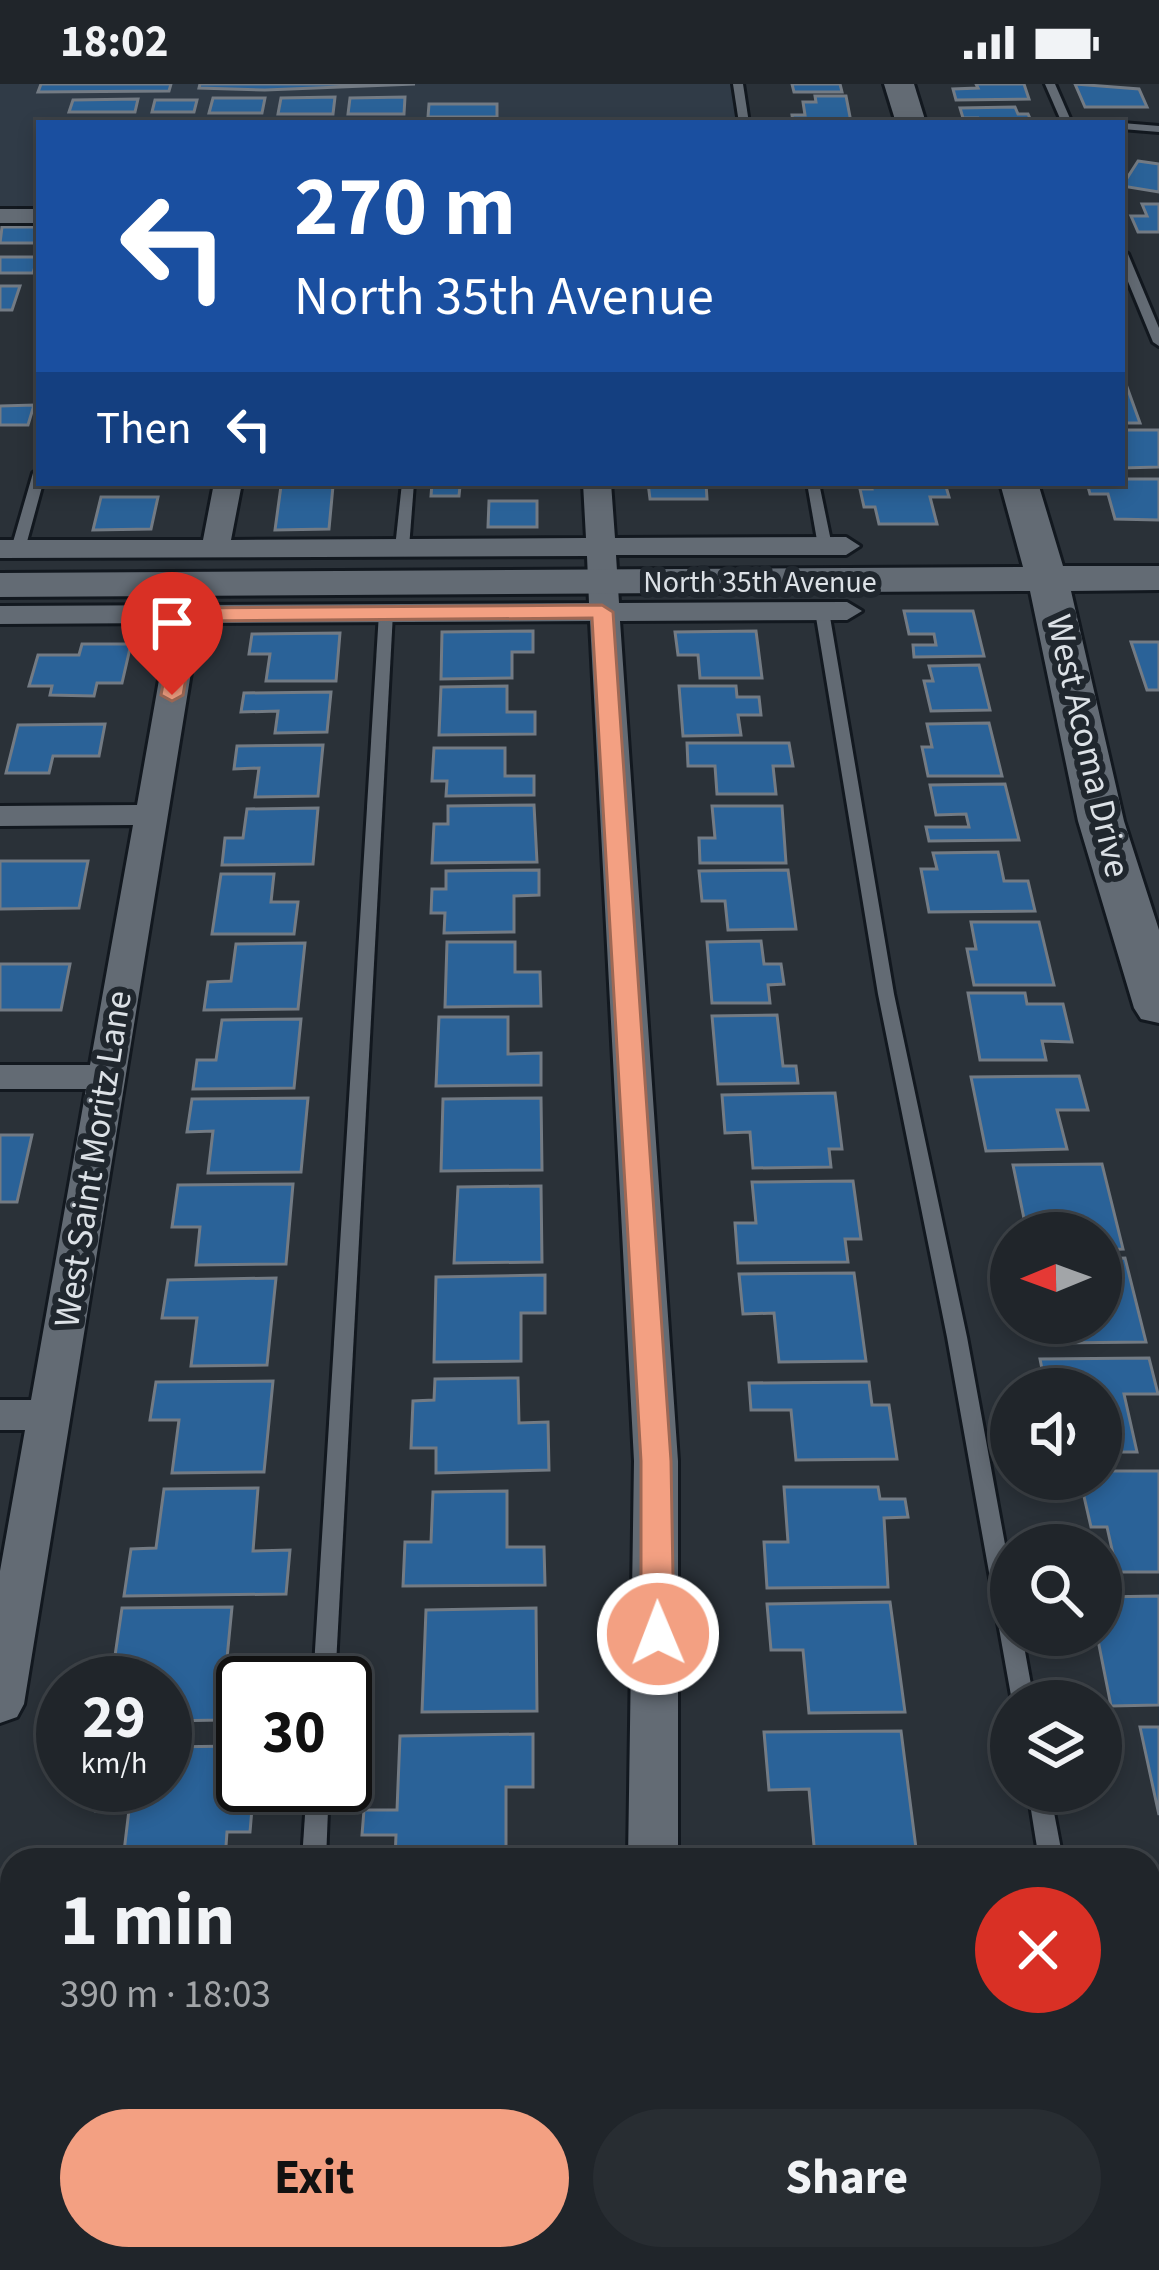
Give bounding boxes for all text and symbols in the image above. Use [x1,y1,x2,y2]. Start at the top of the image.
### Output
text: 18:02 [60,10,169,74]
text: 270 m [294,148,516,268]
icon: left [96,168,252,324]
text: North 35th Avenue [294,259,714,336]
icon: left [216,396,282,462]
text: Then [96,397,192,461]
street label: North 35th Avenue [643,561,877,604]
pin [121,572,223,695]
icon: arrive [139,590,205,656]
street label: West Acoma Drive [1033,610,1143,882]
street label: West Saint Moritz Lane [41,987,145,1331]
north arrow [990,1212,1122,1344]
map controls [990,1212,1122,1812]
button: sound [990,1368,1122,1500]
button: search [990,1524,1122,1656]
position arrow [595,1571,721,1697]
speed limit sign: 30 [216,1656,372,1812]
text: 29 [82,1676,146,1761]
button: layers [990,1680,1122,1812]
text: km/h [81,1742,147,1785]
text: 1 min [60,1870,235,1973]
button: close [975,1887,1101,2013]
text: 390 m · 18:03 [60,1967,271,2023]
button: Exit [60,2109,569,2247]
button: Share [593,2109,1101,2247]

